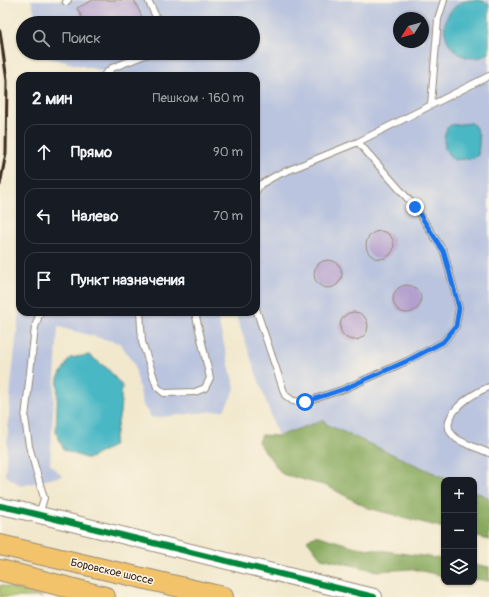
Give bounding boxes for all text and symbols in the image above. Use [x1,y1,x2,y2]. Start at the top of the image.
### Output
north arrow [393,12,429,48]
search box [16,16,260,60]
icon: search [30,27,52,49]
text: Поиск [62,29,101,48]
text: 2 мин [32,88,72,109]
text: Пешком · 160 m [153,90,244,106]
icon: ahead [33,141,55,163]
text: Прямо [71,143,112,162]
text: 90 m [213,144,243,160]
route end [406,198,424,216]
icon: left [33,205,55,227]
text: Налево [71,207,118,226]
text: 70 m [213,208,243,224]
icon: arrive [33,269,55,291]
text: Пункт назначения [71,271,185,290]
route start [296,393,314,411]
map controls [441,477,477,585]
button: + [441,477,477,513]
button: − [441,513,477,549]
button: layers [441,549,477,585]
street label: Боровское шоссе [69,556,155,587]

